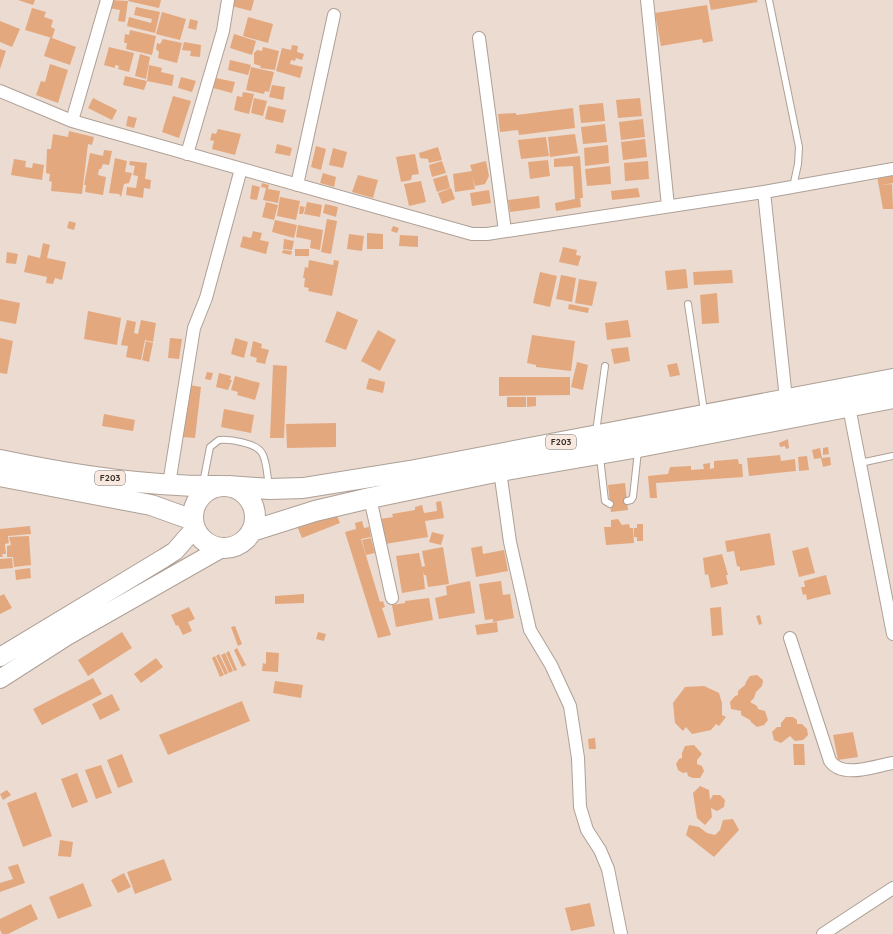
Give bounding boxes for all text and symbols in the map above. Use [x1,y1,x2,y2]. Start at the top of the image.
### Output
road number: F203 [546,435,576,449]
road number: F203 [95,471,125,485]

